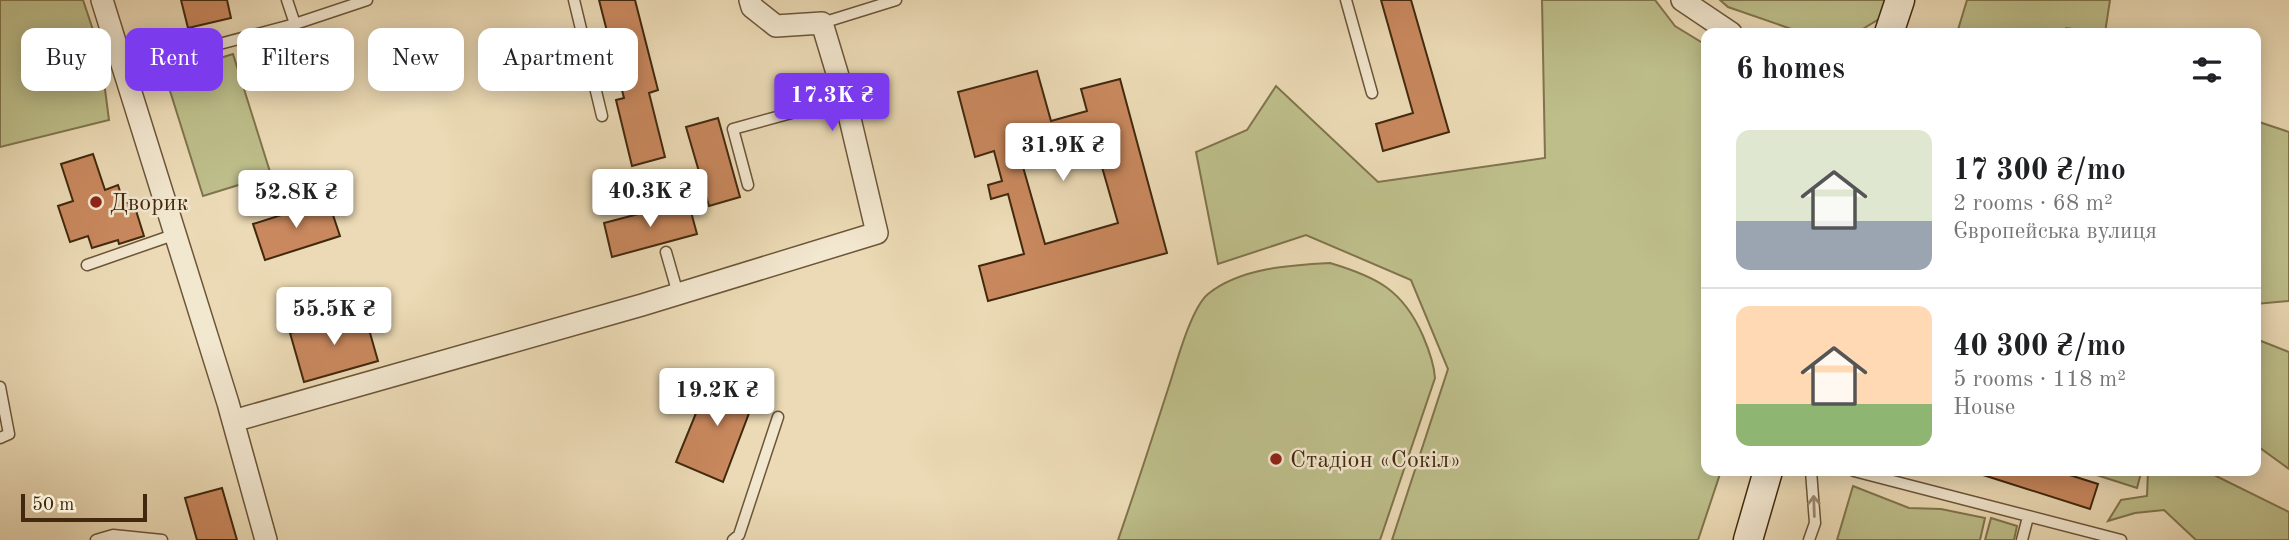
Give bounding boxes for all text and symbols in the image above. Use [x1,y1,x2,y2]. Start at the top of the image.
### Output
chip: Buy [21,28,111,91]
chip: Rent [125,28,223,91]
chip: Filters [237,28,354,91]
chip: New [368,28,464,91]
chip: Apartment [478,28,638,91]
icon: filters [2188,51,2226,89]
text: 6 homes [1736,55,1845,85]
pin: 17.3K ₴ [767,74,897,133]
text: 17.3K ₴ [790,84,874,107]
pin: 31.9K ₴ [998,124,1128,183]
text: 31.9K ₴ [1021,134,1105,157]
text: 17 300 ₴/mo [1953,156,2126,186]
icon: home [1792,158,1876,242]
pin: 52.8K ₴ [231,170,361,230]
pin: 40.3K ₴ [585,170,715,229]
text: 40.3K ₴ [608,180,692,203]
text: 52.8K ₴ [254,181,338,204]
place label: Дворик [110,192,189,216]
text: 2 rooms · 68 m² [1953,192,2113,215]
marker: Дворик [88,194,104,210]
text: Європейська вулиця [1953,220,2157,243]
pin: 55.5K ₴ [269,288,399,347]
text: 55.5K ₴ [292,298,376,321]
text: 40 300 ₴/mo [1953,332,2126,362]
icon: home [1792,334,1876,418]
pin: 19.2K ₴ [652,368,782,428]
text: 5 rooms · 118 m² [1953,368,2126,391]
text: 19.2K ₴ [675,379,759,402]
text: House [1953,396,2015,419]
place label: Стадіон «Сокіл» [1290,449,1461,473]
marker: Стадіон «Сокіл» [1268,451,1284,467]
scale bar [21,491,147,523]
one-way arrow [1807,494,1821,517]
text: 50 m [32,496,74,515]

